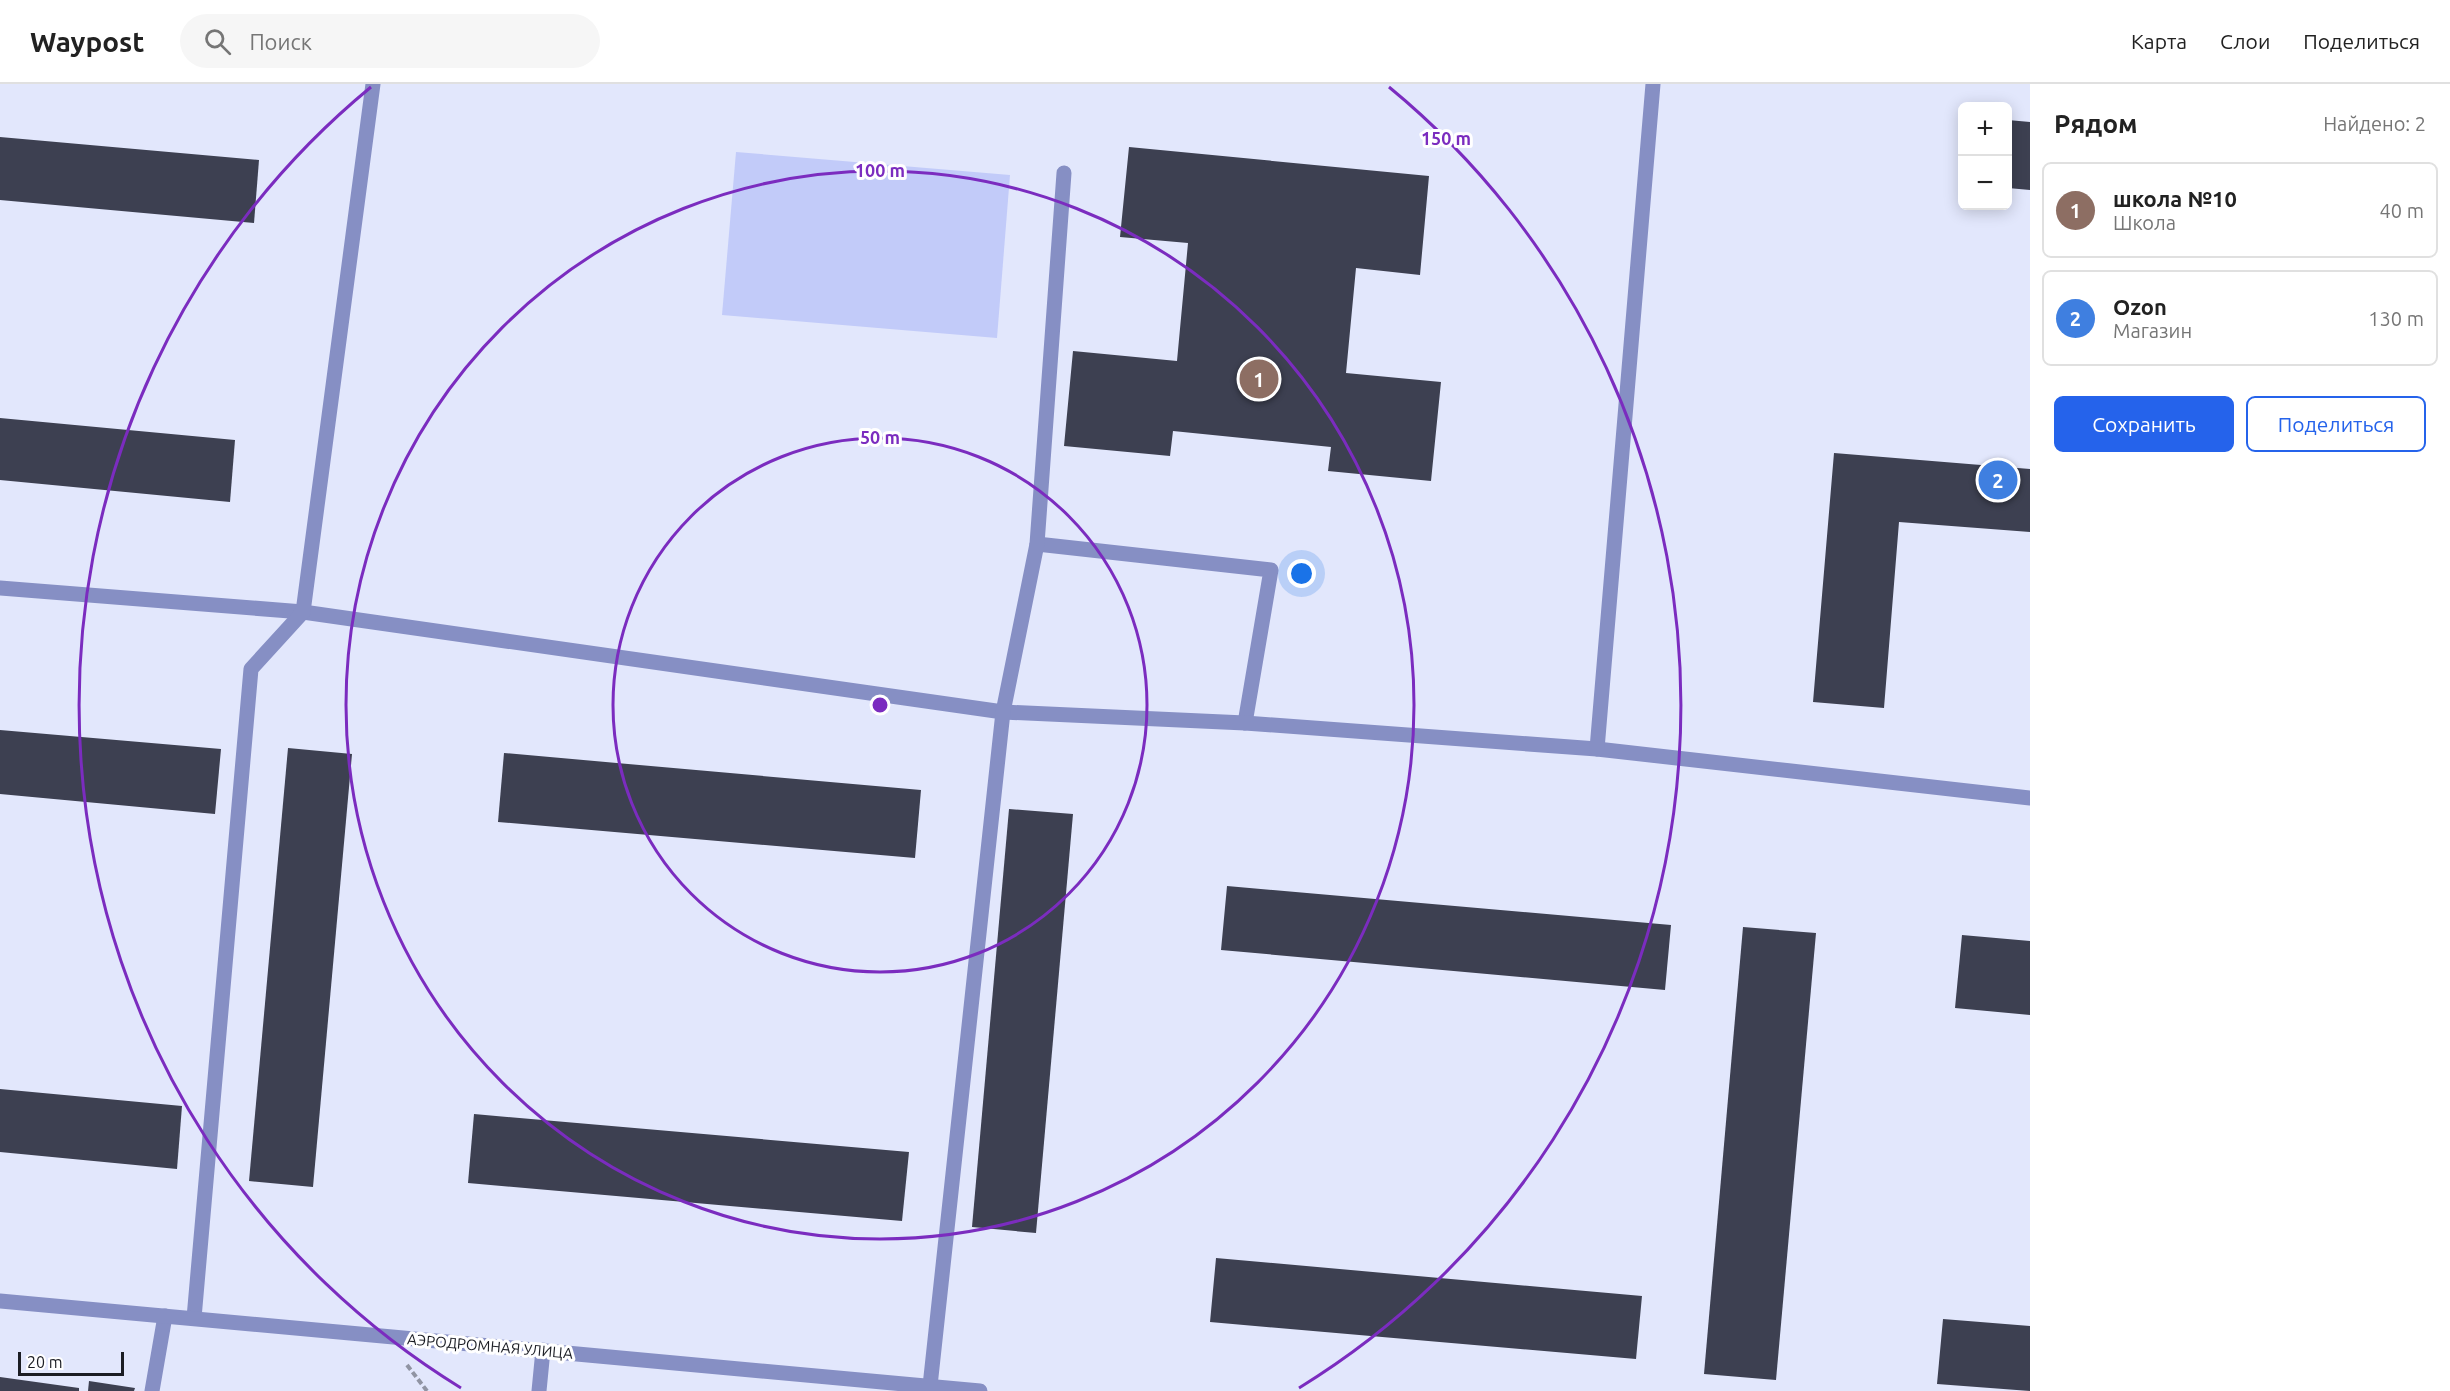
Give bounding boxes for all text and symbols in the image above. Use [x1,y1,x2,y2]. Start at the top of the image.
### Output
search box [180,14,600,68]
icon: search [201,25,234,58]
text: Waypost [30,26,144,57]
text: Поиск [249,29,312,54]
text: Карта [2131,29,2187,53]
text: Слои [2220,29,2270,53]
text: Поделиться [2303,29,2420,53]
map controls [1958,102,2012,210]
button: + [1958,102,2012,156]
text: Рядом [2054,109,2138,138]
text: Найдено: 2 [2323,112,2426,135]
text: 150 m [1421,128,1471,148]
button: − [1958,156,2012,210]
text: 100 m [855,160,905,180]
text: школа №10 [2113,186,2237,211]
text: 1 [2070,199,2081,222]
text: 40 m [2380,199,2424,222]
text: Школа [2113,211,2176,234]
text: Ozon [2113,294,2167,319]
text: 2 [2070,307,2081,330]
text: 130 m [2368,307,2424,330]
text: Магазин [2113,319,2192,342]
pin: 1 [1240,356,1278,402]
button: Сохранить [2054,396,2234,452]
button: Поделиться [2246,396,2426,452]
text: 50 m [860,427,900,447]
pin: 2 [1978,458,2018,502]
your location [1287,559,1316,588]
centre of rings [870,695,890,715]
street label: АЭРОДРОМНАЯ УЛИЦА [406,1330,574,1362]
scale bar [18,1349,124,1376]
text: 20 m [27,1353,63,1371]

